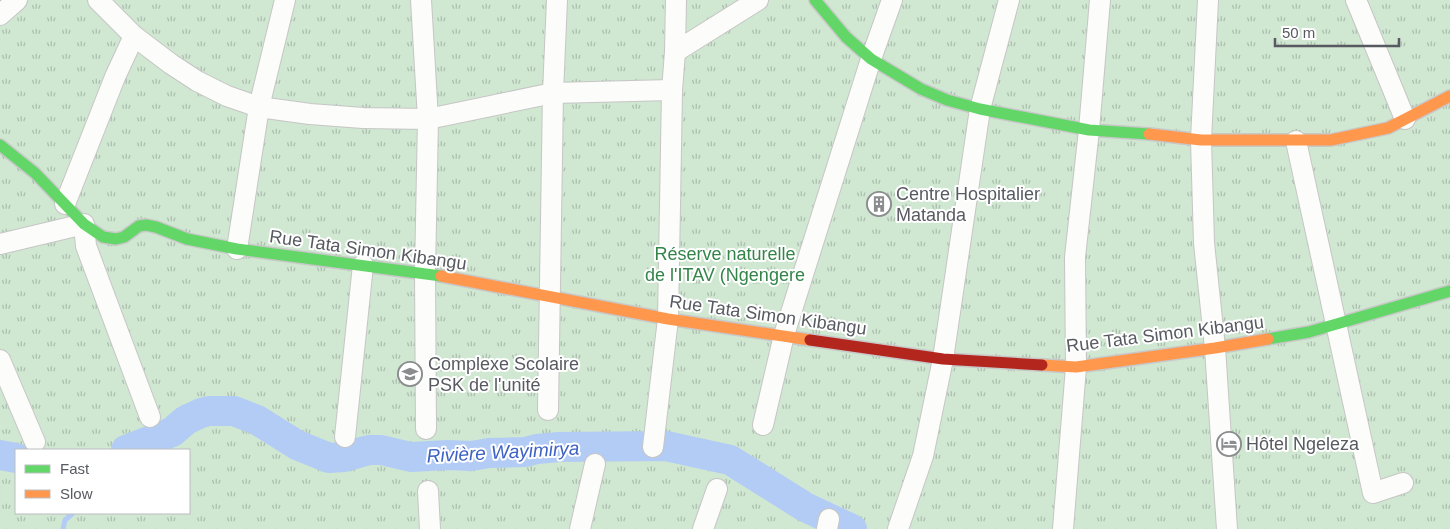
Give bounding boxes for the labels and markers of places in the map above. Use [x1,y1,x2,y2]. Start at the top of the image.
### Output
place label: Centre Hospitalier Matanda [896,184,1040,225]
building icon: Centre Hospitalier Matanda [866,191,892,217]
place label: Complexe Scolaire PSK de l'unité [428,354,579,395]
school or university icon: Complexe Scolaire PSK de l'unité [397,361,423,387]
hotel icon: Hôtel Ngeleza [1216,431,1242,457]
place label: Hôtel Ngeleza [1246,434,1360,454]

